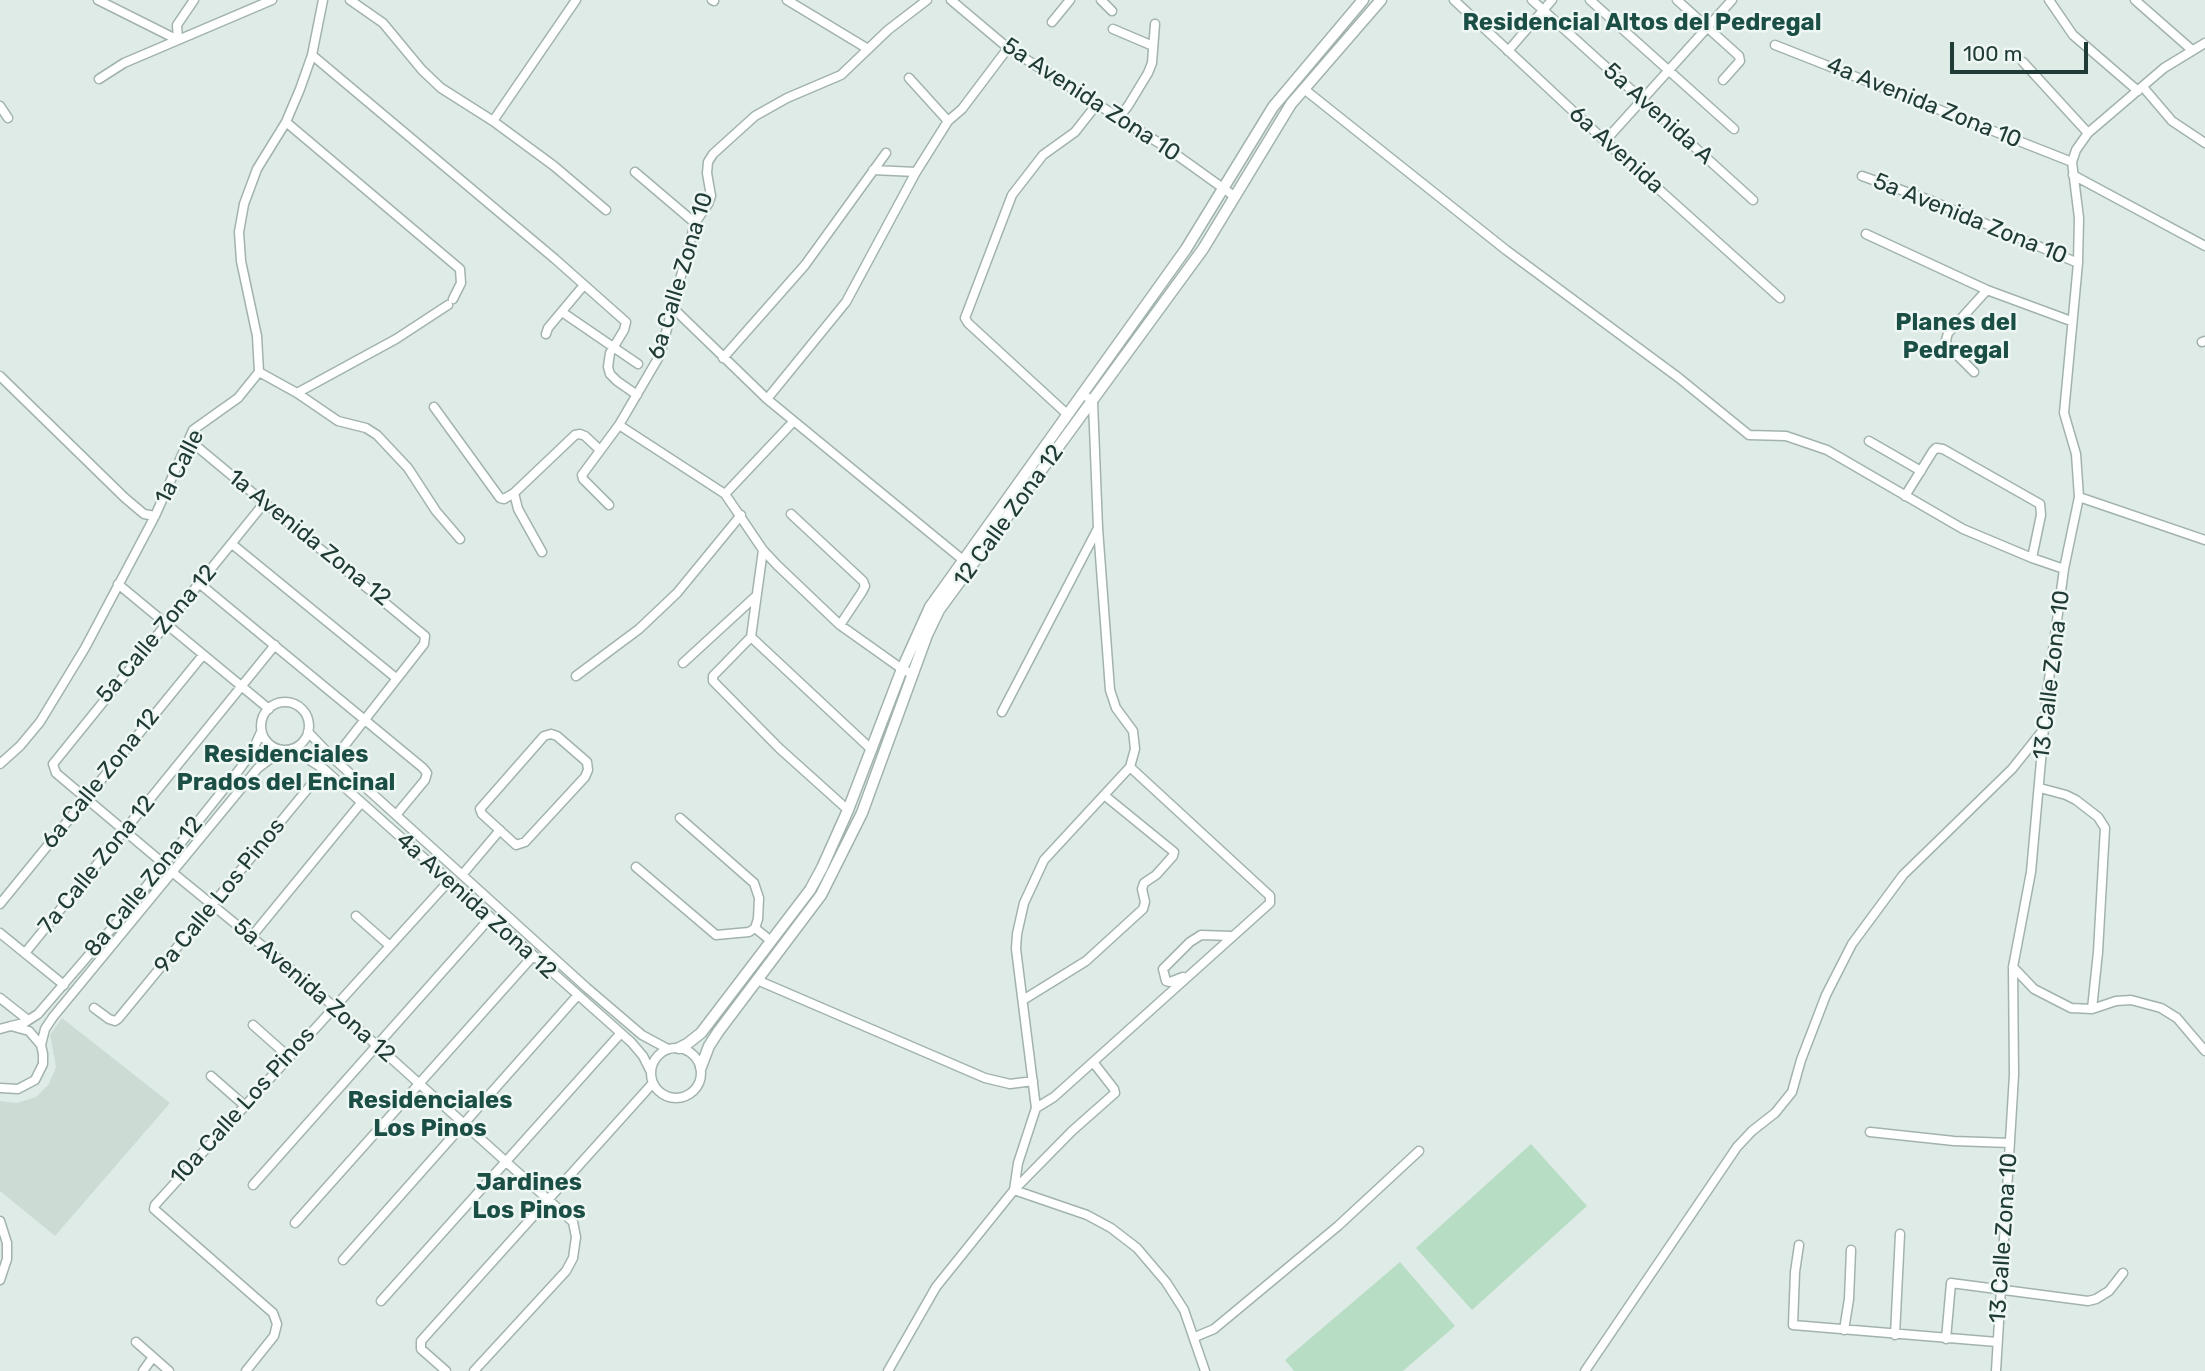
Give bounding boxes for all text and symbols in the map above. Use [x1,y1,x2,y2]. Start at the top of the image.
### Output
district label: Residencial Altos del Pedregal [1462,9,1822,37]
scale bar [1953,28,2091,72]
street label: 5a Avenida Zona 10 [997,32,1185,168]
text: 100 m [1963,41,2022,66]
street label: 4a Avenida Zona 10 [1823,51,2025,155]
street label: 5a Avenida A [1597,57,1719,171]
street label: 6a Avenida [1563,100,1669,200]
street label: 5a Avenida Zona 10 [1869,167,2071,271]
street label: 6a Calle Zona 10 [642,189,720,363]
district label: Planes del Pedregal [1895,309,2017,365]
street label: 1a Calle [149,425,211,509]
street label: 12 Calle Zona 12 [948,440,1070,592]
street label: 1a Avenida Zona 12 [222,464,396,612]
street label: 5a Calle Zona 12 [91,559,223,709]
street label: 13 Calle Zona 10 [2028,589,2076,761]
street label: 6a Calle Zona 12 [36,703,166,855]
district label: Residenciales Prados del Encinal [177,741,395,797]
street label: 7a Calle Zona 12 [33,790,161,940]
street label: 8a Calle Zona 12 [79,811,209,963]
street label: 9a Calle Los Pinos [149,813,291,979]
street label: 4a Avenida Zona 12 [390,827,562,985]
street label: 5a Avenida Zona 12 [227,913,401,1069]
street label: 10a Calle Los Pinos [165,1021,321,1191]
district label: Residenciales Los Pinos [347,1087,513,1143]
street label: 13 Calle Zona 10 [1984,1152,2024,1324]
district label: Jardines Los Pinos [472,1169,586,1225]

